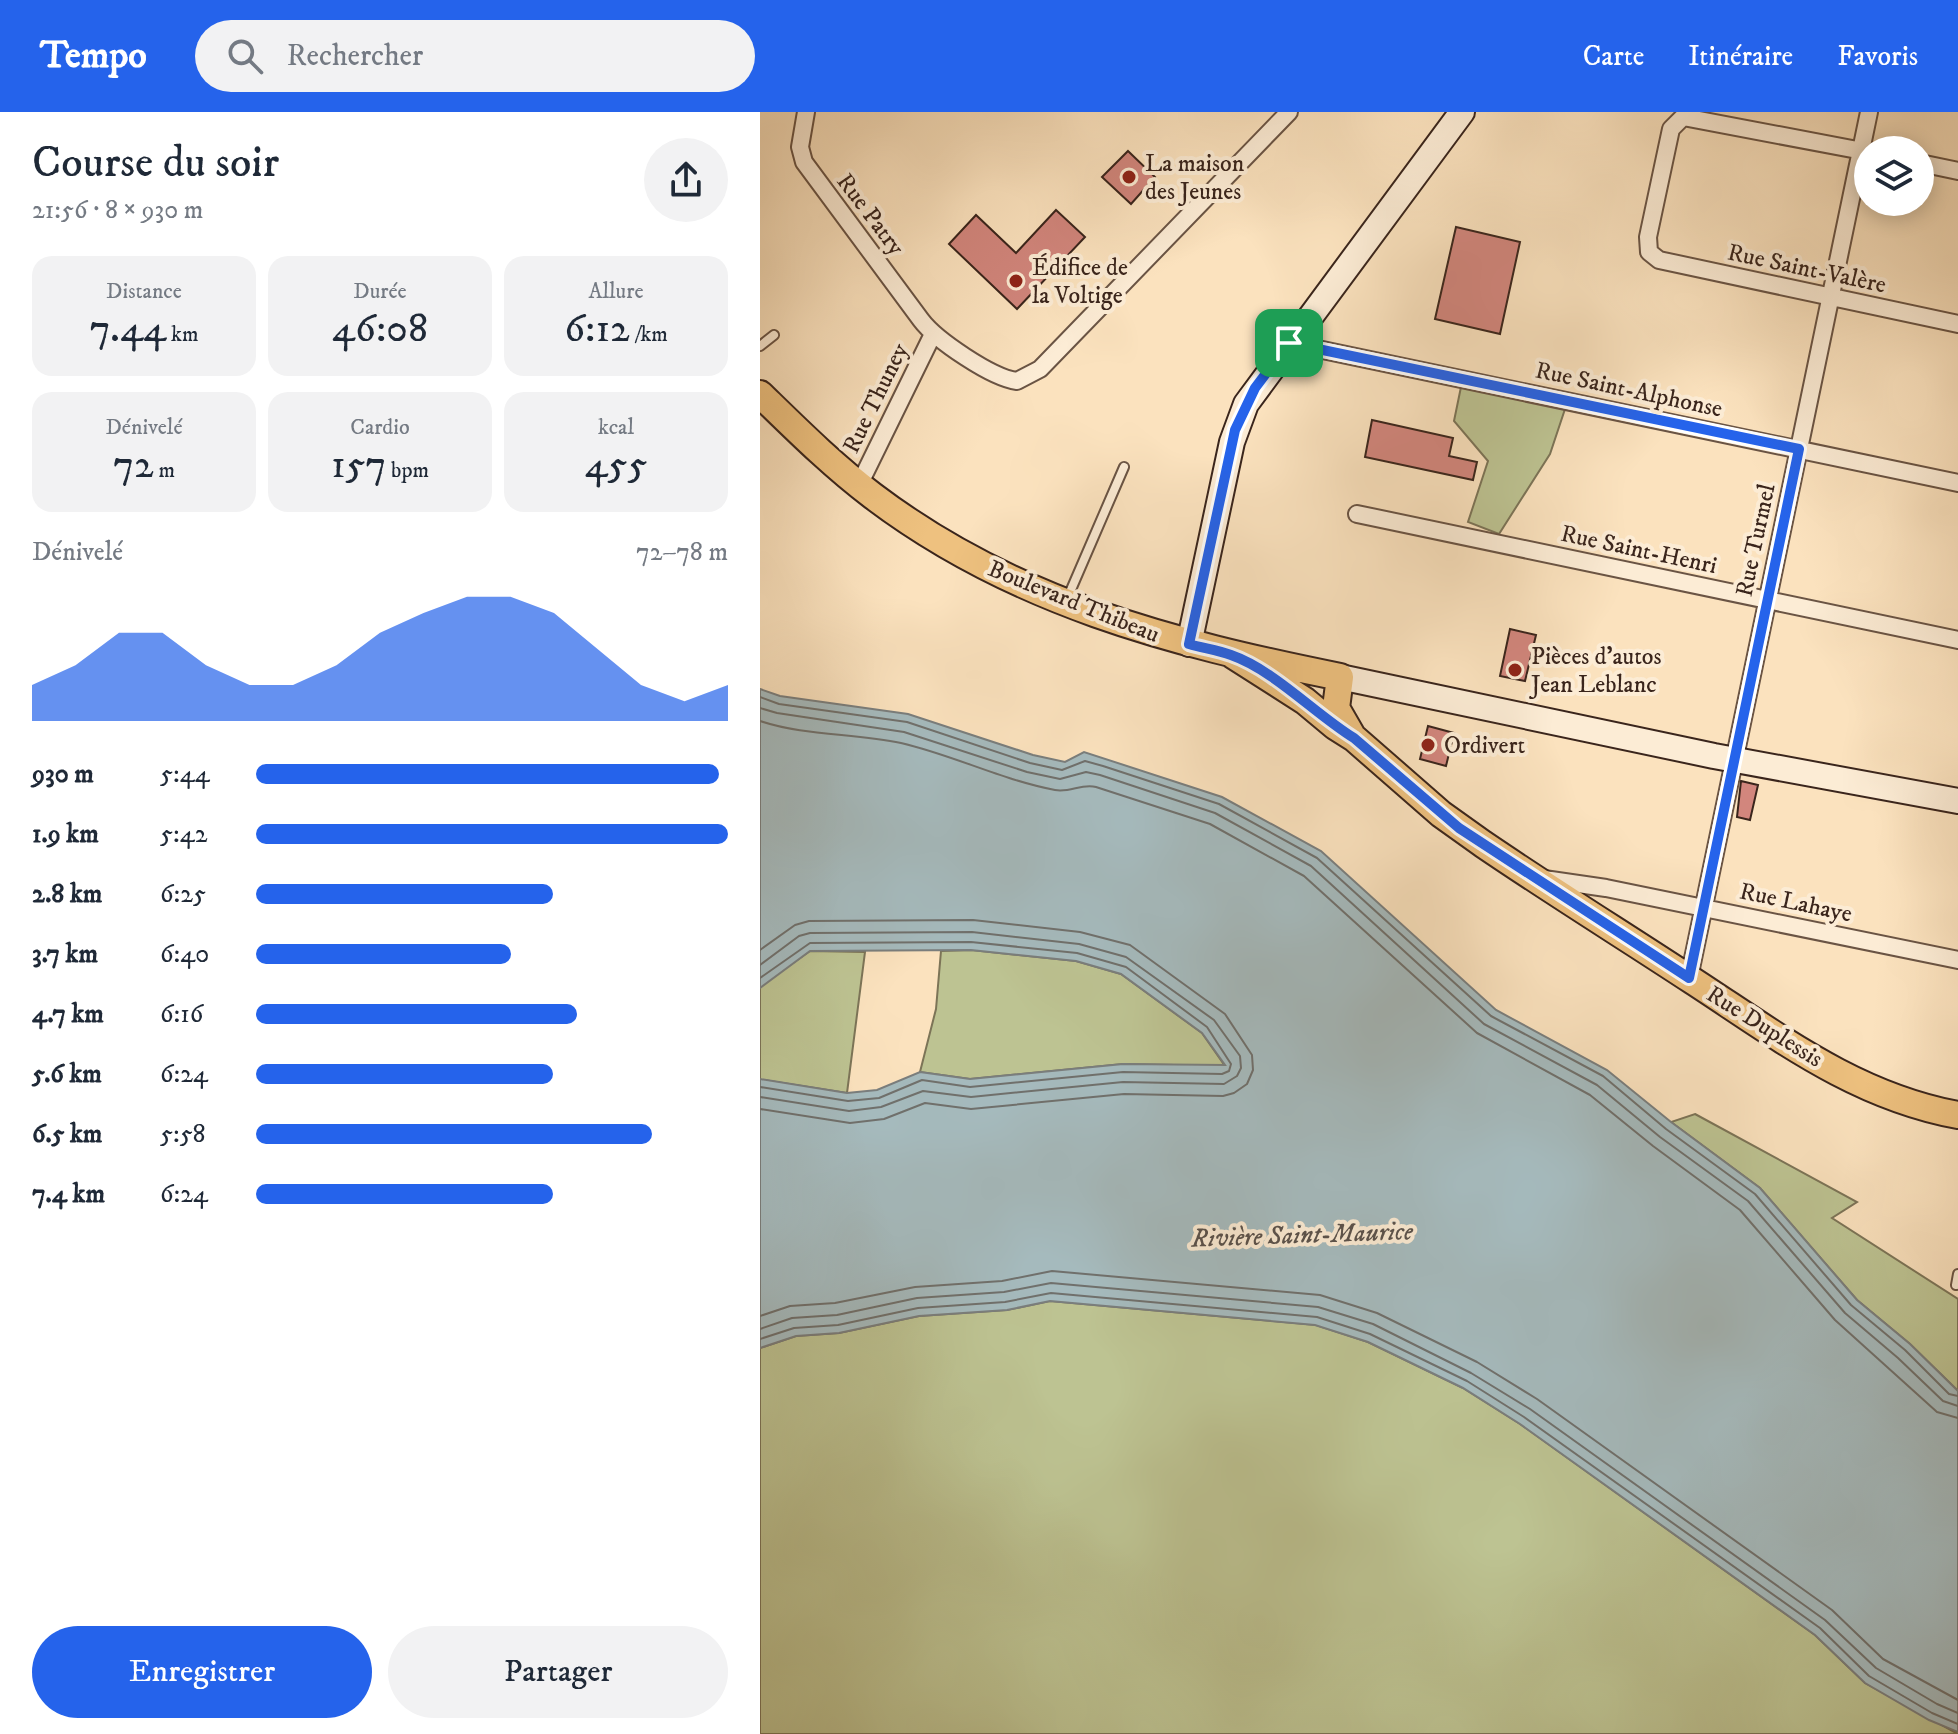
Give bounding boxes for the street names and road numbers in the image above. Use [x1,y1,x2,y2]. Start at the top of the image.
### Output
street label: Rue Patry [830,168,911,262]
street label: Rue Saint-Valère [1725,238,1889,300]
street label: Rue Thuney [836,338,916,458]
street label: Rue Saint-Alphonse [1532,355,1725,424]
street label: Rue Turmel [1729,480,1783,599]
street label: Rue Saint-Henri [1558,519,1720,581]
street label: Boulevard Thibeau [984,554,1164,650]
street label: Rue Lahaye [1737,876,1855,930]
street label: Rue Duplessis [1701,979,1828,1074]

